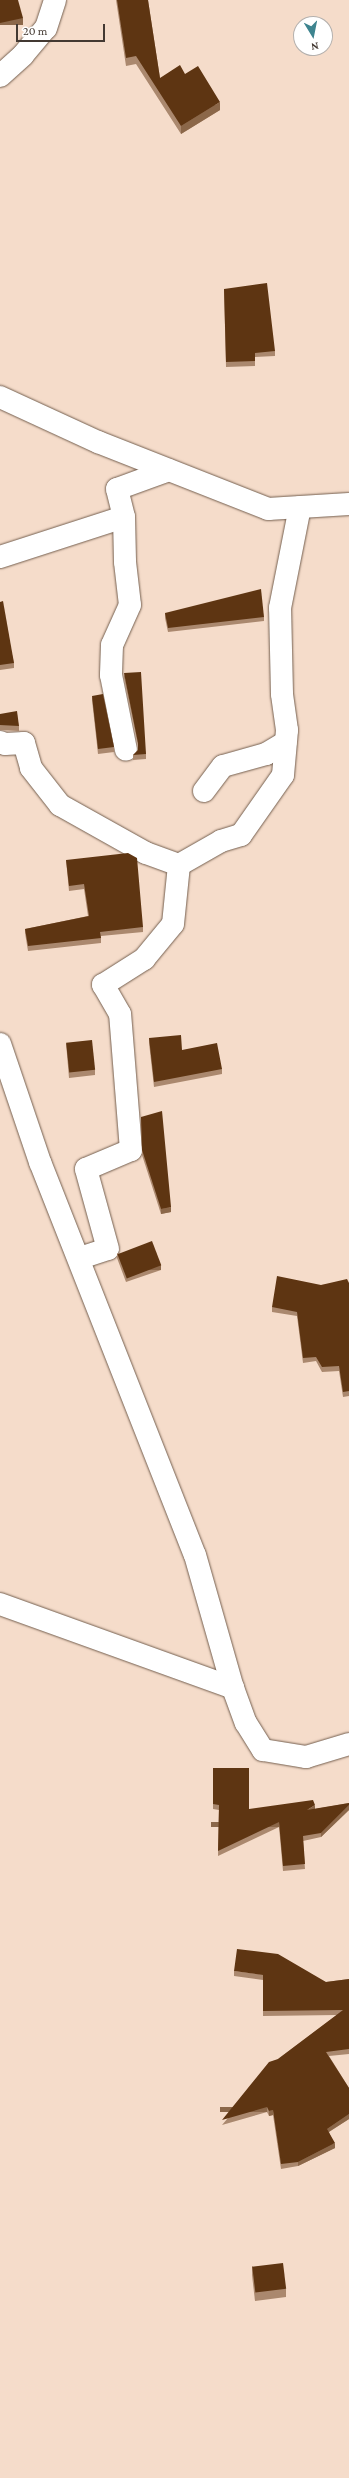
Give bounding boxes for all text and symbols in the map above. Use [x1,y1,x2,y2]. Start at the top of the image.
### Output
scale bar [18,16,107,42]
north arrow [293,16,333,56]
text: 20 m [23,24,47,38]
text: N [310,40,320,53]

